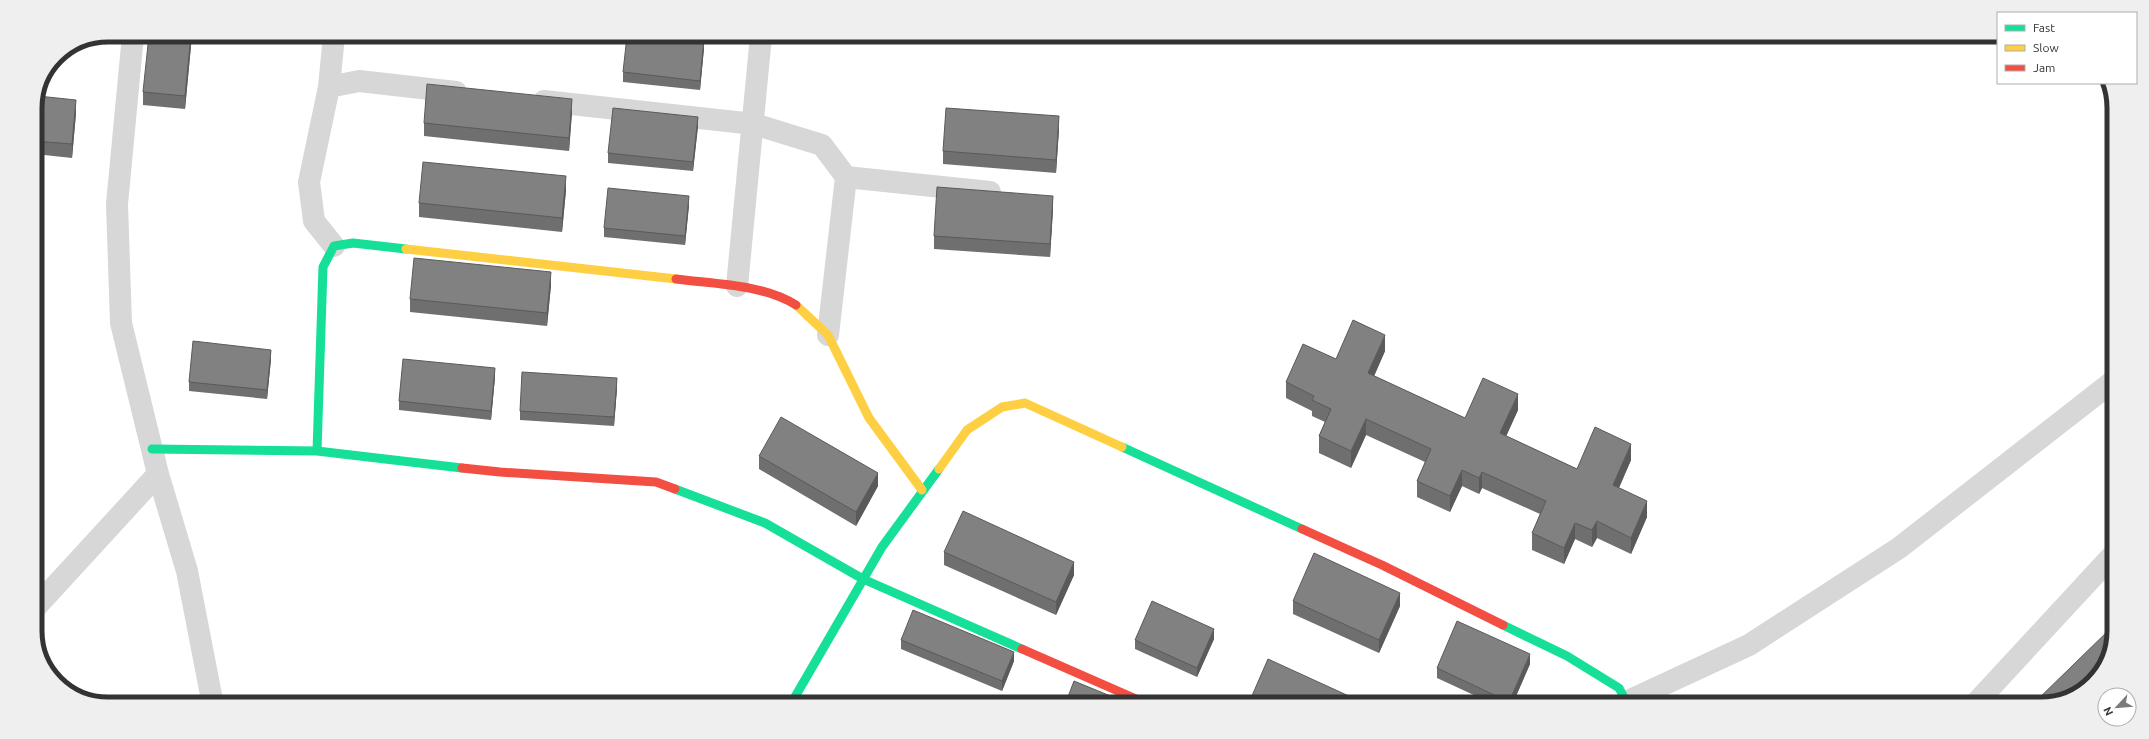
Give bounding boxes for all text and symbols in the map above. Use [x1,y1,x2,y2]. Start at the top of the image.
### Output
legend [1997,12,2137,84]
text: Fast [2033,21,2055,34]
text: Slow [2033,41,2059,54]
text: Jam [2033,61,2055,74]
north arrow [2097,687,2137,727]
text: N [2101,705,2115,718]

